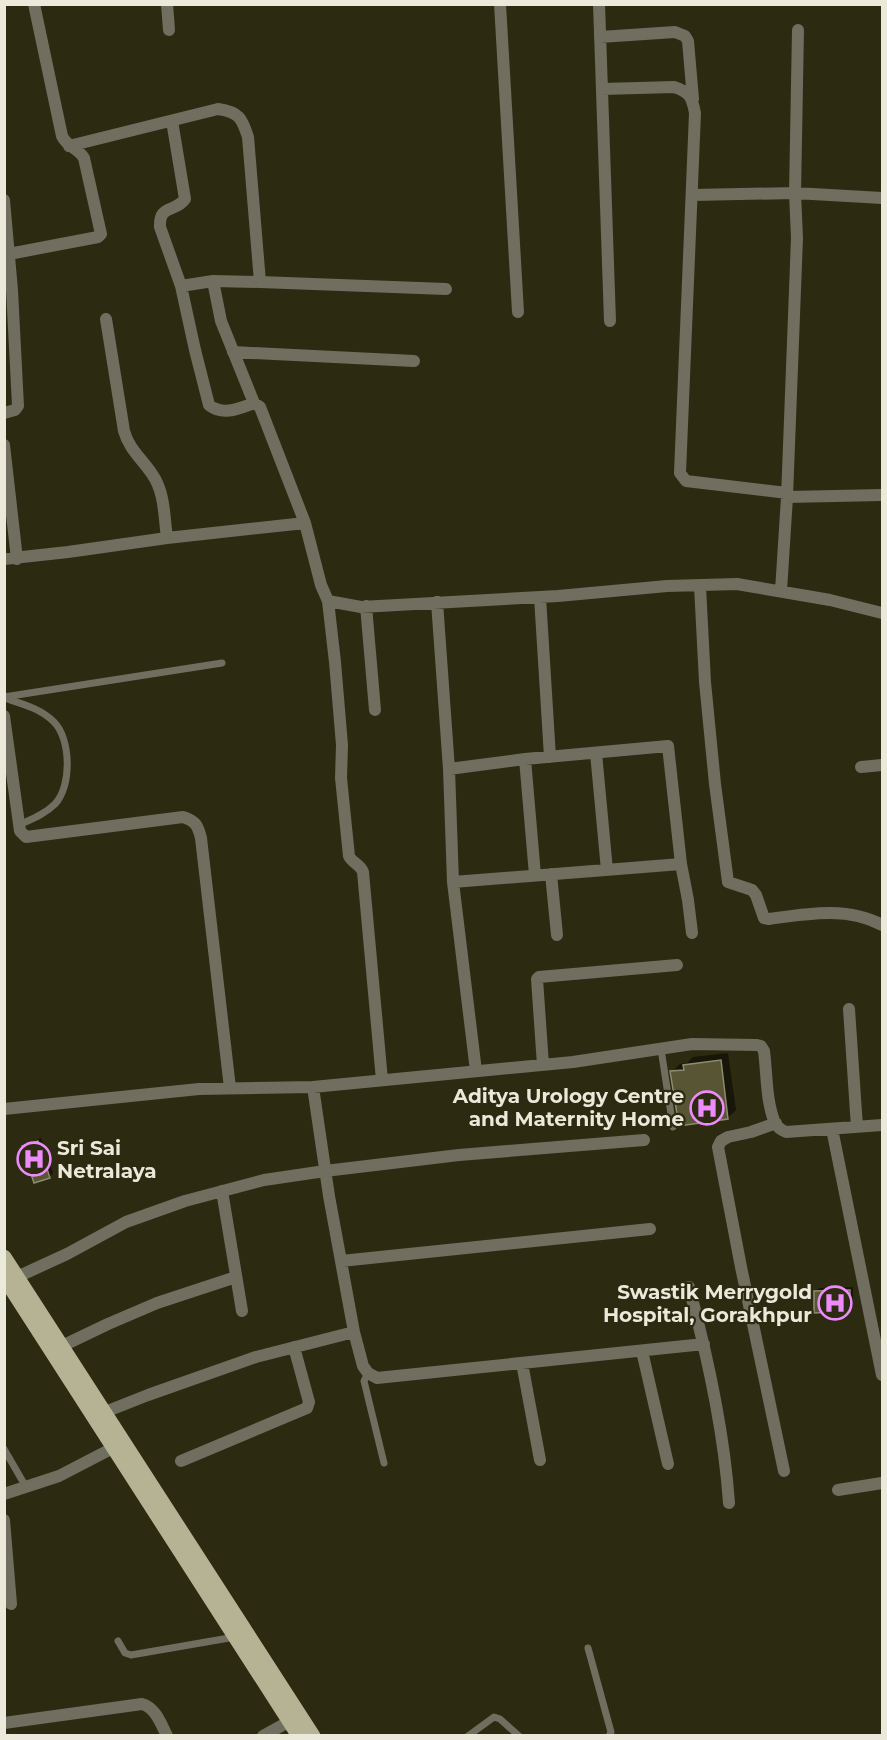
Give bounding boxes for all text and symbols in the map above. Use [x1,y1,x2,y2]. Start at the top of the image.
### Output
place label: Aditya Urology Centre and Maternity Home [452,1084,684,1131]
hospital icon: Aditya Urology Centre and Maternity Home [689,1090,725,1126]
place label: Sri Sai Netralaya [57,1136,157,1183]
hospital icon: Sri Sai Netralaya [16,1141,52,1177]
place label: Swastik Merrygold Hospital, Gorakhpur [603,1280,812,1327]
hospital icon: Swastik Merrygold Hospital, Gorakhpur [817,1285,853,1321]

